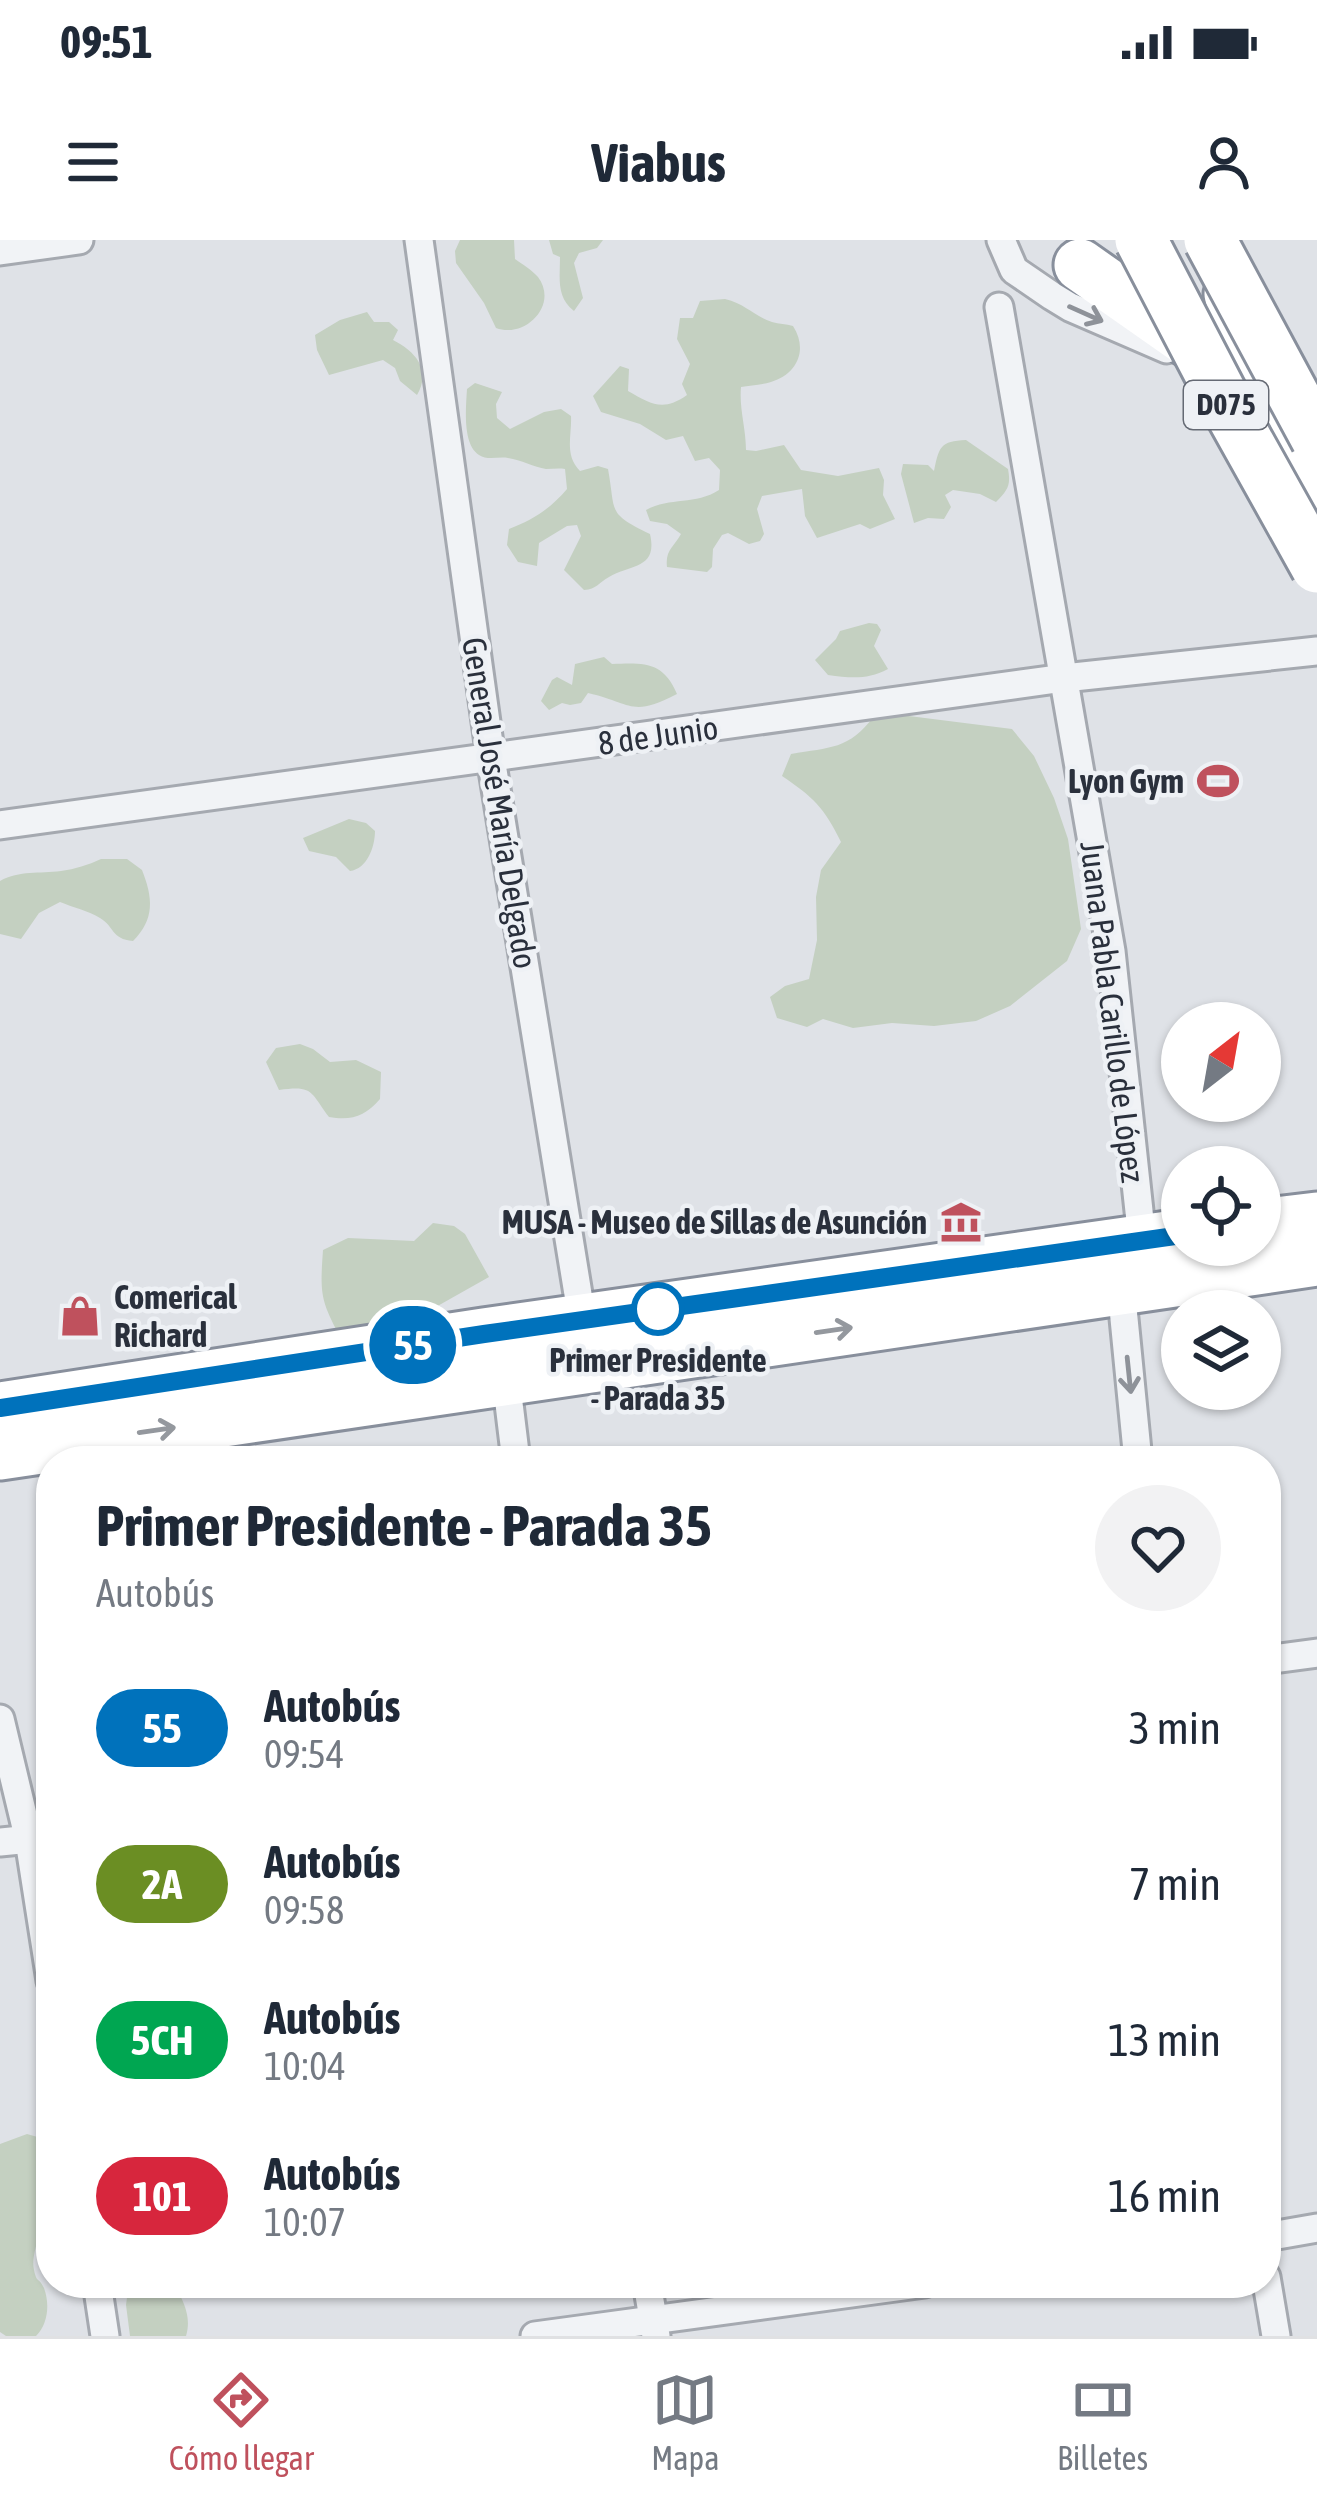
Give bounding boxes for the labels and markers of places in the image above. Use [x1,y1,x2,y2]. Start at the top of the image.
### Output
sports icon: Lyon Gym [1195,758,1241,804]
place label: Lyon Gym [1068,762,1184,800]
museum icon: MUSA - Museo de Sillas de Asunción [938,1199,984,1245]
place label: MUSA - Museo de Sillas de Asunción [502,1203,927,1241]
place label: Comerical Richard [114,1278,238,1354]
marker: Primer Presidente - Parada 35 [633,1284,683,1334]
shop icon: Comerical Richard [57,1293,103,1339]
place label: Primer Presidente - Parada 35 [549,1341,767,1417]

